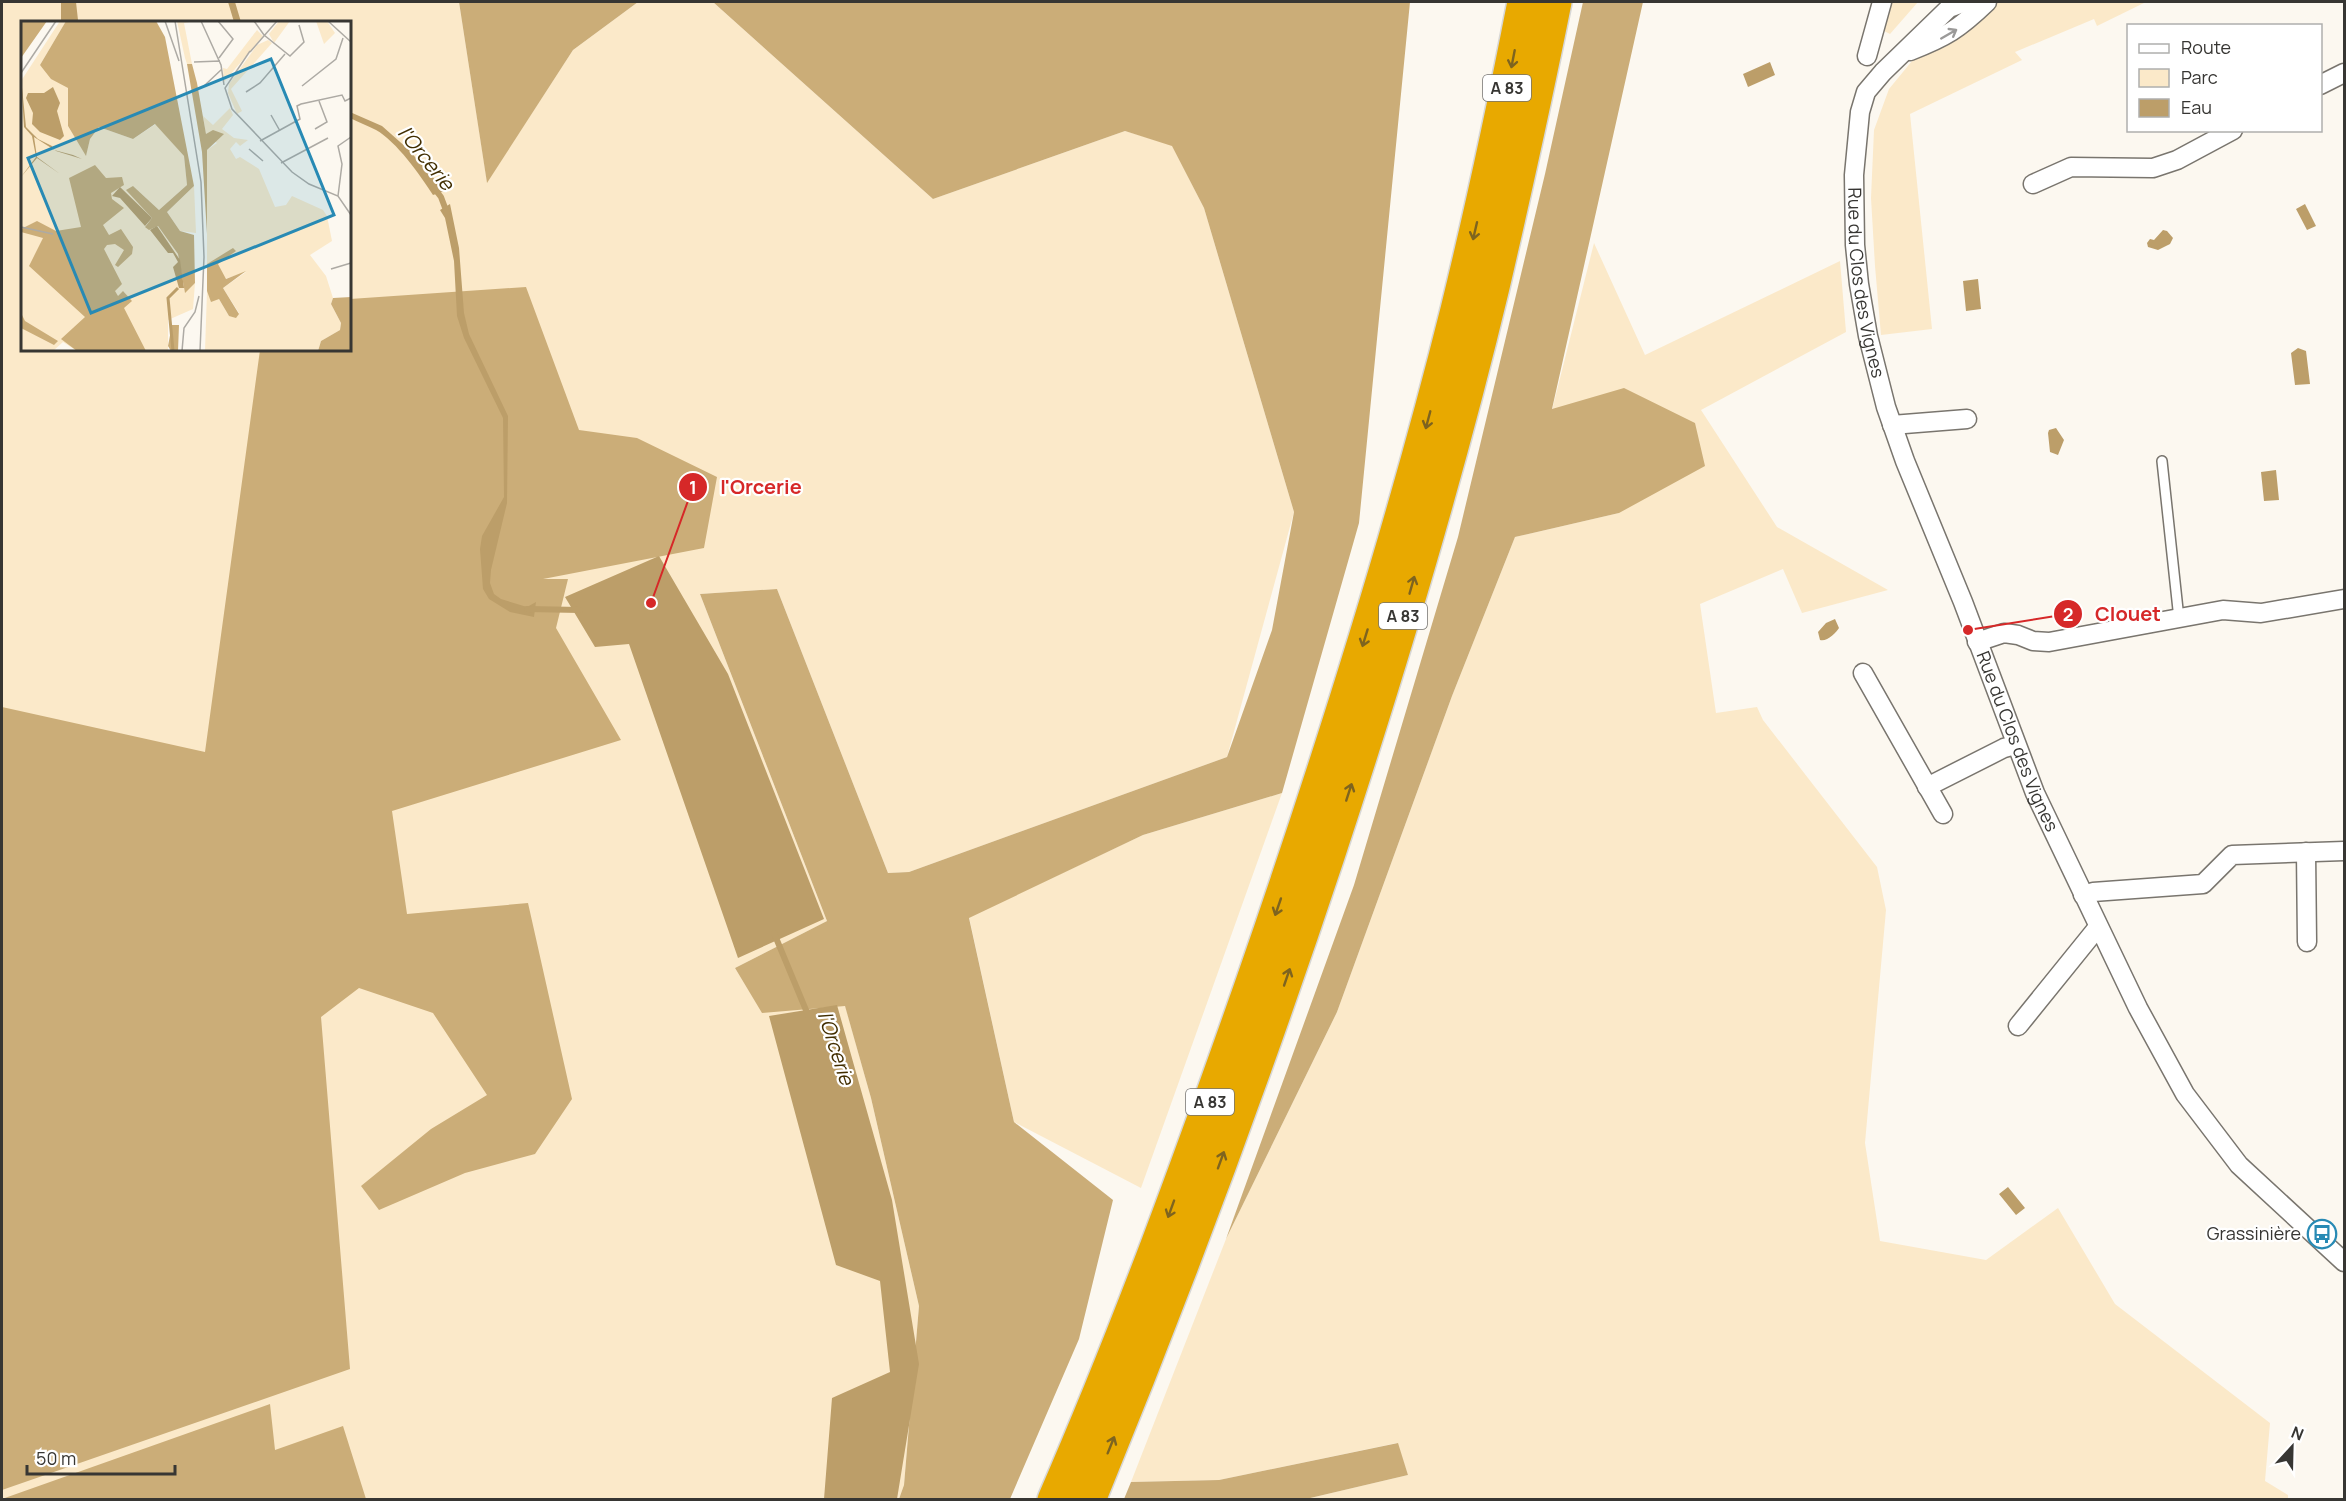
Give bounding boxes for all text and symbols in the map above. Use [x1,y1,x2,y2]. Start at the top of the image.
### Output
inset map [21,21,351,351]
legend [2127,24,2322,132]
one-way arrow [1940,28,1957,40]
text: Route [2181,35,2231,59]
one-way arrow [1507,49,1518,68]
text: Parc [2181,65,2218,89]
road number: A 83 [1483,75,1531,101]
text: Eau [2181,95,2212,119]
water label: l'Orcerie [392,120,462,197]
street label: Rue du Clos des Vignes [1843,187,1891,380]
one-way arrow [1469,221,1481,240]
one-way arrow [1422,410,1433,429]
callout: l'Orcerie [678,468,813,506]
text: l'Orcerie [720,473,802,500]
text: 1 [689,475,697,499]
one-way arrow [1407,576,1418,595]
callout: Clouet [2053,595,2173,633]
text: Clouet [2095,600,2161,627]
text: 2 [2063,602,2073,626]
road number: A 83 [1379,603,1427,629]
one-way arrow [1359,628,1370,647]
street label: Rue du Clos des Vignes [1972,648,2065,835]
one-way arrow [1344,783,1355,802]
one-way arrow [1272,897,1283,916]
one-way arrow [1282,968,1293,987]
water label: l'Orcerie [812,1008,861,1089]
road number: A 83 [1186,1089,1234,1115]
one-way arrow [1216,1152,1227,1170]
one-way arrow [1164,1199,1175,1218]
bus stop icon: Grassinière [2306,1218,2338,1250]
place label: Grassinière [2207,1221,2301,1245]
north arrow [2262,1417,2322,1477]
text: N [2288,1421,2307,1445]
one-way arrow [1106,1437,1117,1455]
scale bar [27,1438,176,1476]
text: 50 m [36,1446,76,1470]

